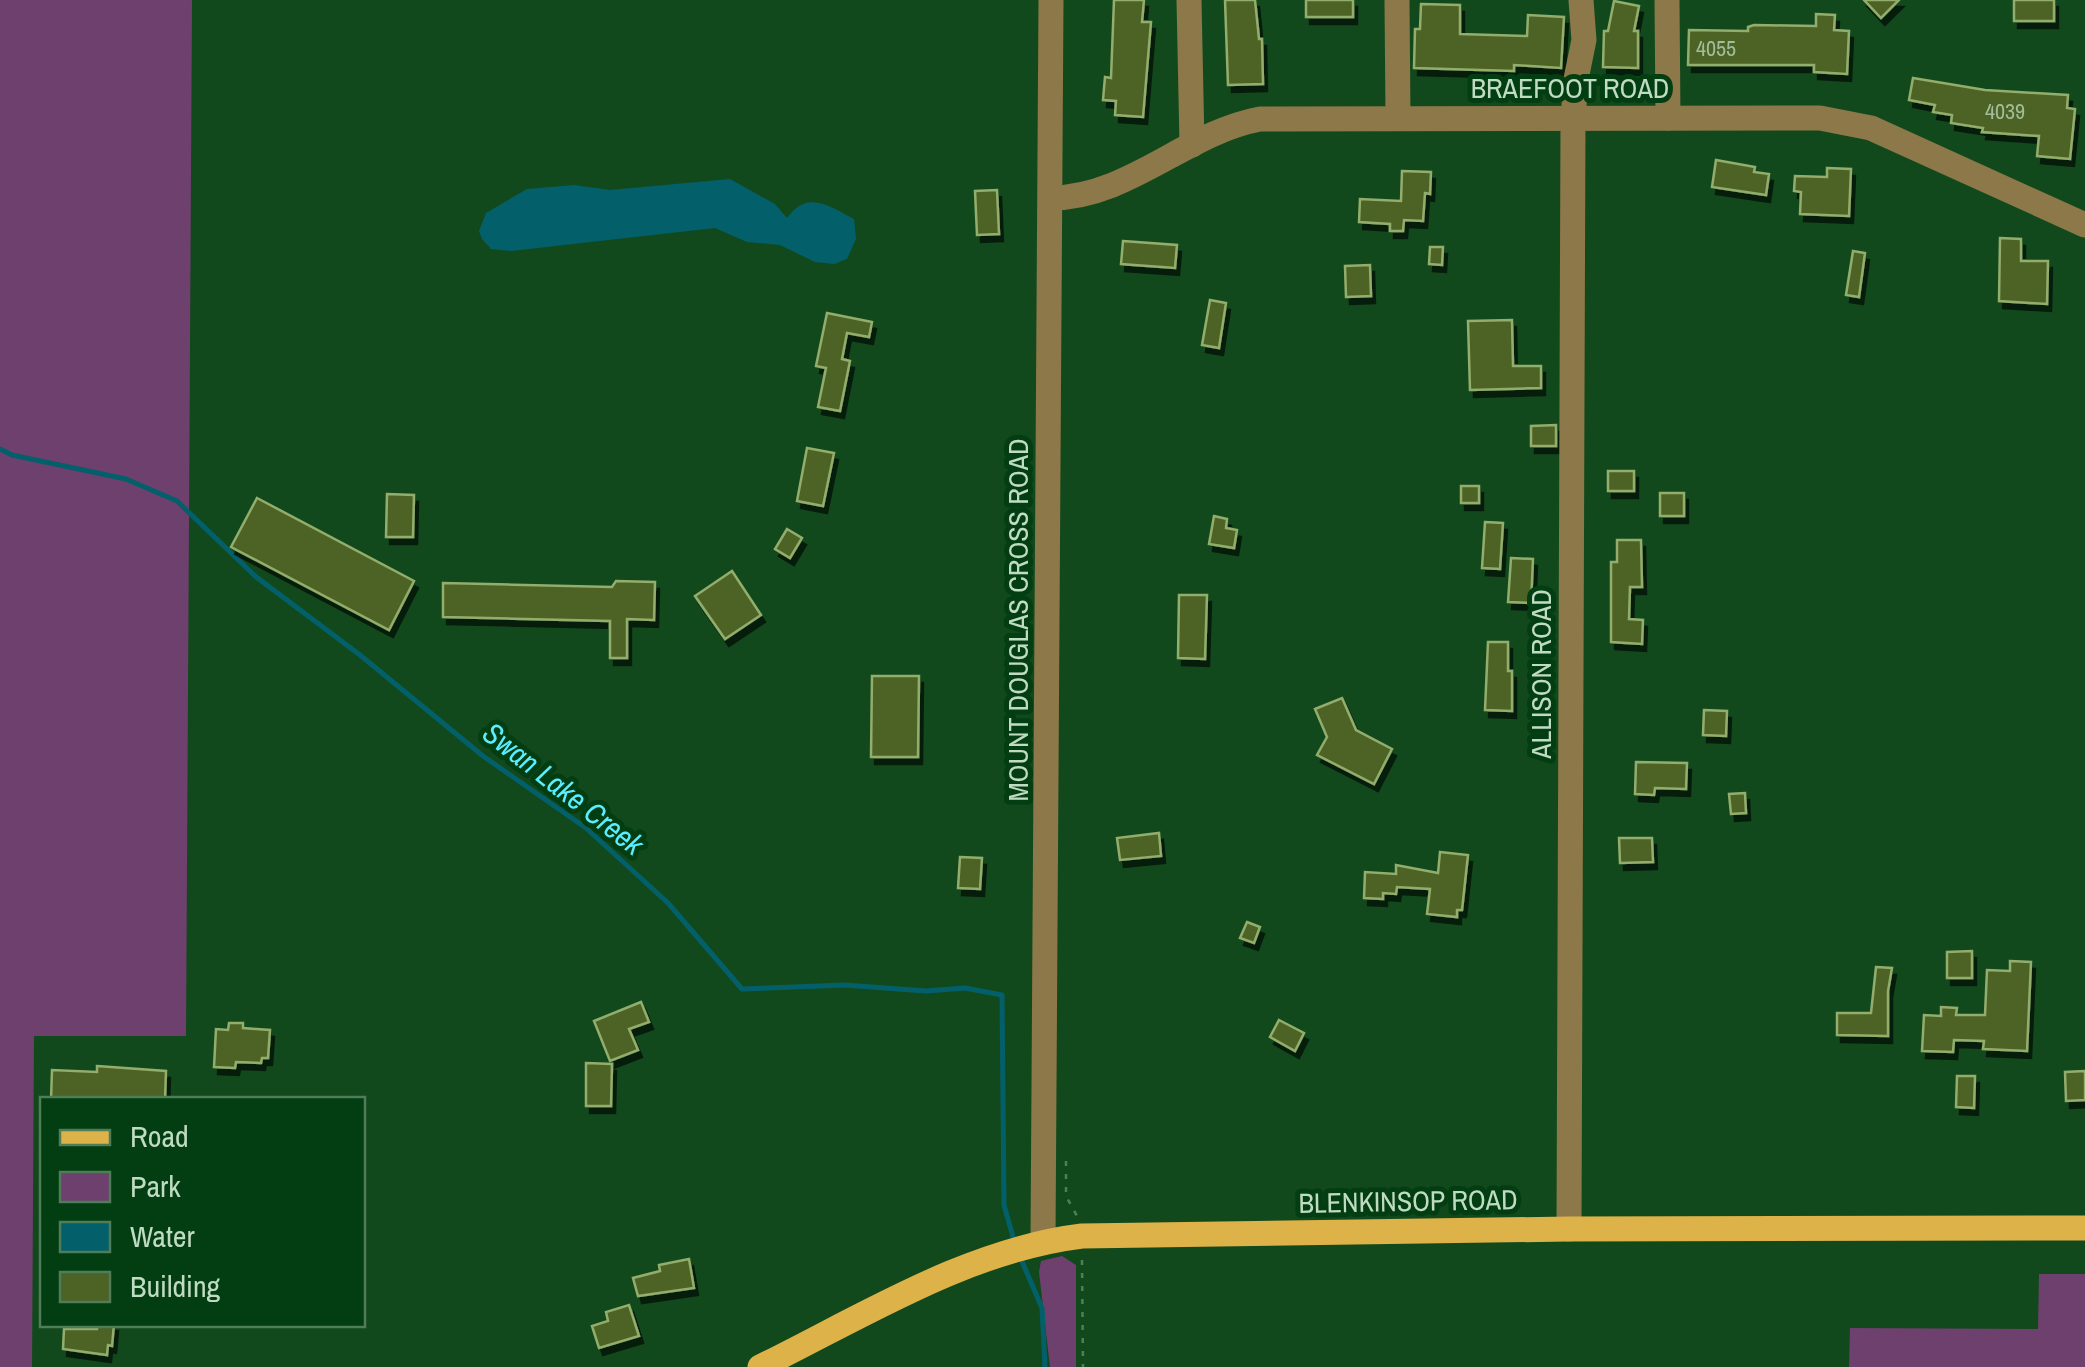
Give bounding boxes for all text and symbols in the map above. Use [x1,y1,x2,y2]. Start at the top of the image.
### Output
house number: 4055 [1696,33,1736,63]
street label: BRAEFOOT ROAD [1471,69,1669,107]
house number: 4039 [1985,96,2025,126]
street label: MOUNT DOUGLAS CROSS ROAD [999,438,1037,802]
street label: ALLISON ROAD [1522,589,1560,760]
water label: Swan Lake Creek [475,713,654,865]
legend [40,1097,365,1327]
text: Road [130,1116,189,1156]
text: Park [130,1166,181,1206]
street label: BLENKINSOP ROAD [1298,1180,1518,1222]
text: Water [130,1216,196,1256]
text: Building [130,1266,221,1306]

